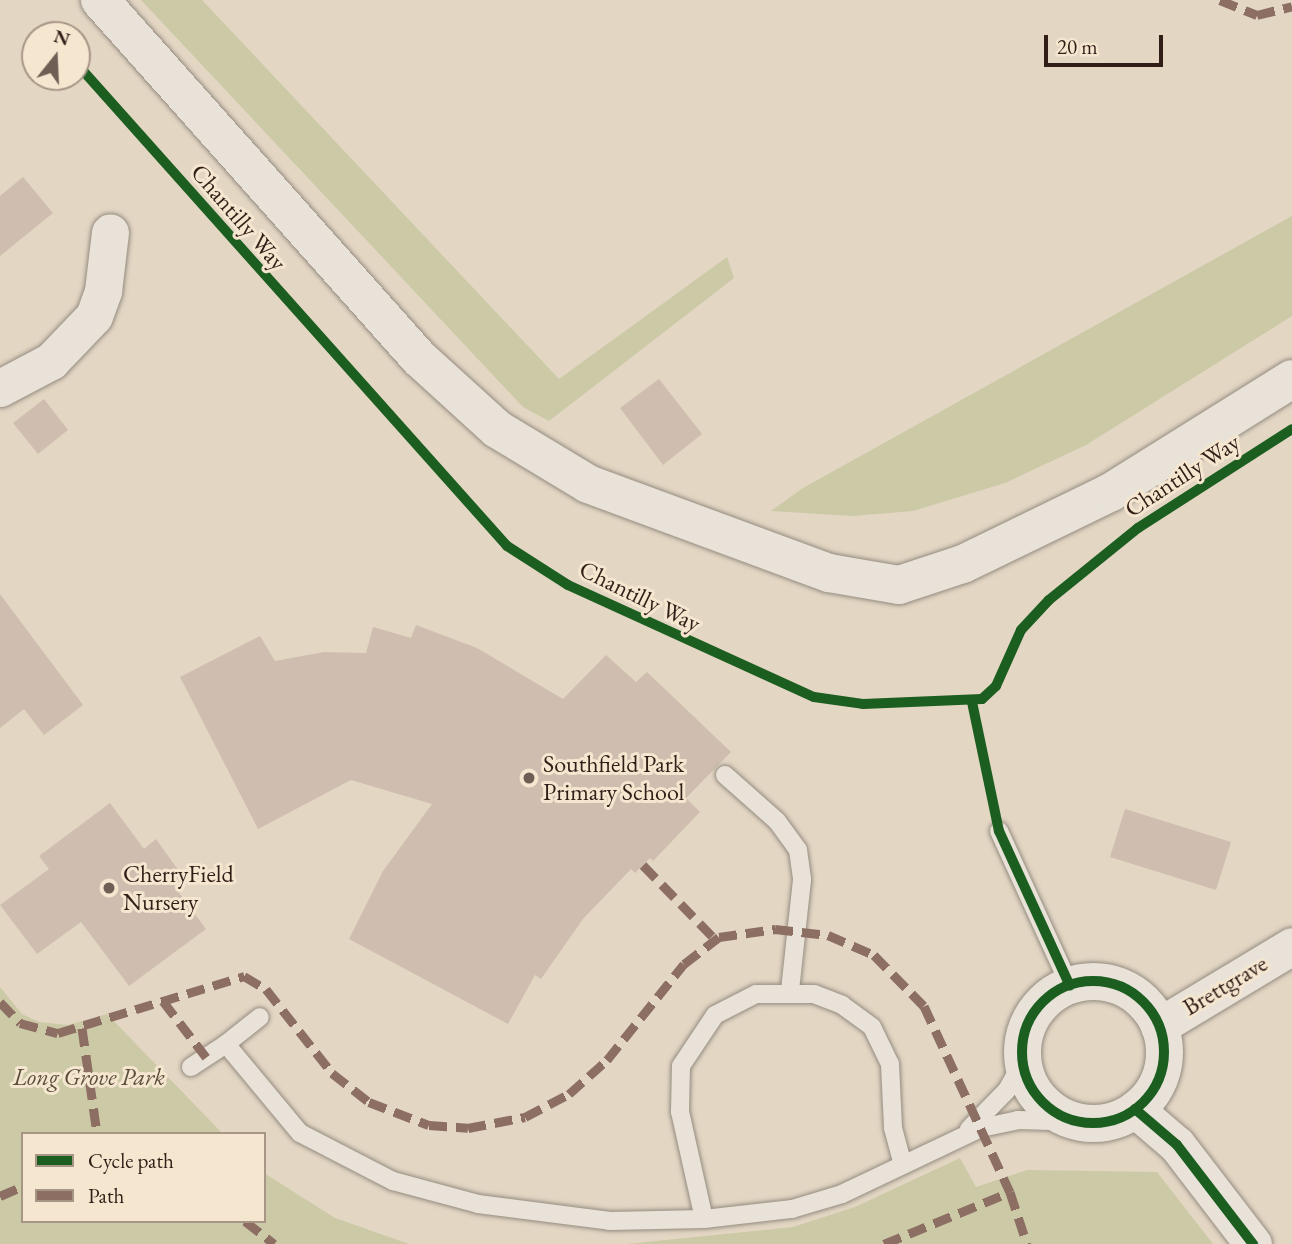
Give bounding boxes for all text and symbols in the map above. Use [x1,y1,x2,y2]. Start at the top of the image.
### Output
north arrow [21,21,91,91]
scale bar [1047,21,1166,65]
text: N [51,23,73,52]
text: 20 m [1057,33,1098,60]
street label: Chantilly Way [185,158,293,276]
street label: Chantilly Way [1119,427,1245,523]
street label: Chantilly Way [575,554,705,638]
place label: Southfield Park Primary School [543,750,684,806]
marker: Southfield Park Primary School [521,770,537,786]
place label: CherryField Nursery [123,860,234,916]
marker: CherryField Nursery [101,880,117,896]
street label: Brettgrave [1178,949,1272,1021]
park label: Long Grove Park [13,1063,165,1091]
legend [21,1132,266,1223]
text: Cycle path [88,1147,174,1174]
text: Path [88,1182,124,1209]

